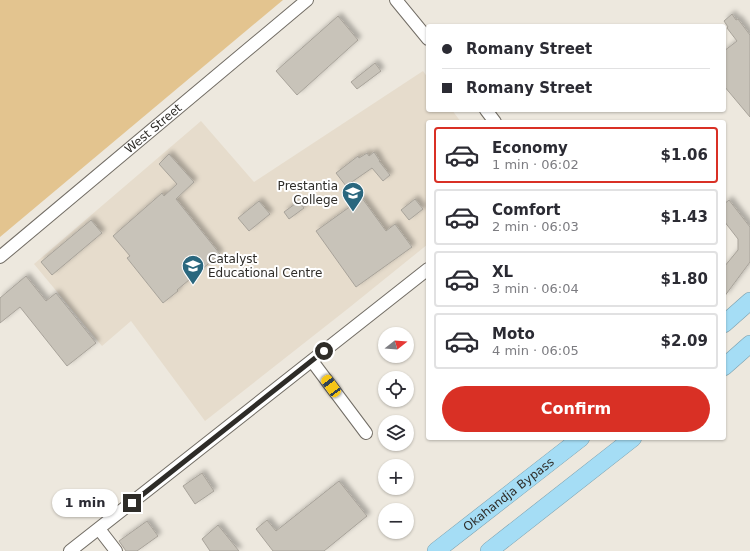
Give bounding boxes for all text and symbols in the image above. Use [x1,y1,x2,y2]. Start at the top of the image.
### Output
text: Romany Street [466,40,592,58]
text: Romany Street [466,79,592,97]
street label: West Street [122,101,185,156]
icon: car [444,137,480,173]
text: Economy [492,139,568,157]
text: $1.06 [661,146,708,164]
text: 1 min · 06:02 [492,157,579,172]
place label: Prestantia College [278,179,338,207]
school or university icon: Prestantia College [340,180,366,213]
icon: car [444,199,480,235]
text: Comfort [492,201,560,219]
text: $1.43 [661,208,708,226]
text: 2 min · 06:03 [492,219,579,234]
place label: Catalyst Educational Centre [208,252,322,280]
school or university icon: Catalyst Educational Centre [180,253,206,286]
icon: car [444,261,480,297]
text: XL [492,263,513,281]
text: $1.80 [661,270,708,288]
text: 3 min · 06:04 [492,281,579,296]
icon: car [444,323,480,359]
text: Moto [492,325,535,343]
north arrow [378,327,414,363]
map controls [378,327,414,539]
text: $2.09 [661,332,708,350]
route start [315,342,333,360]
text: 4 min · 06:05 [492,343,579,358]
button: locate [378,371,414,407]
car [319,373,343,399]
button: Confirm [442,386,710,432]
button: layers [378,415,414,451]
street label: Okahandja Bypass [460,455,557,534]
button: + [378,459,414,495]
callout: 1 min [52,489,118,517]
route end [123,494,141,512]
text: 1 min [65,495,105,510]
button: − [378,503,414,539]

